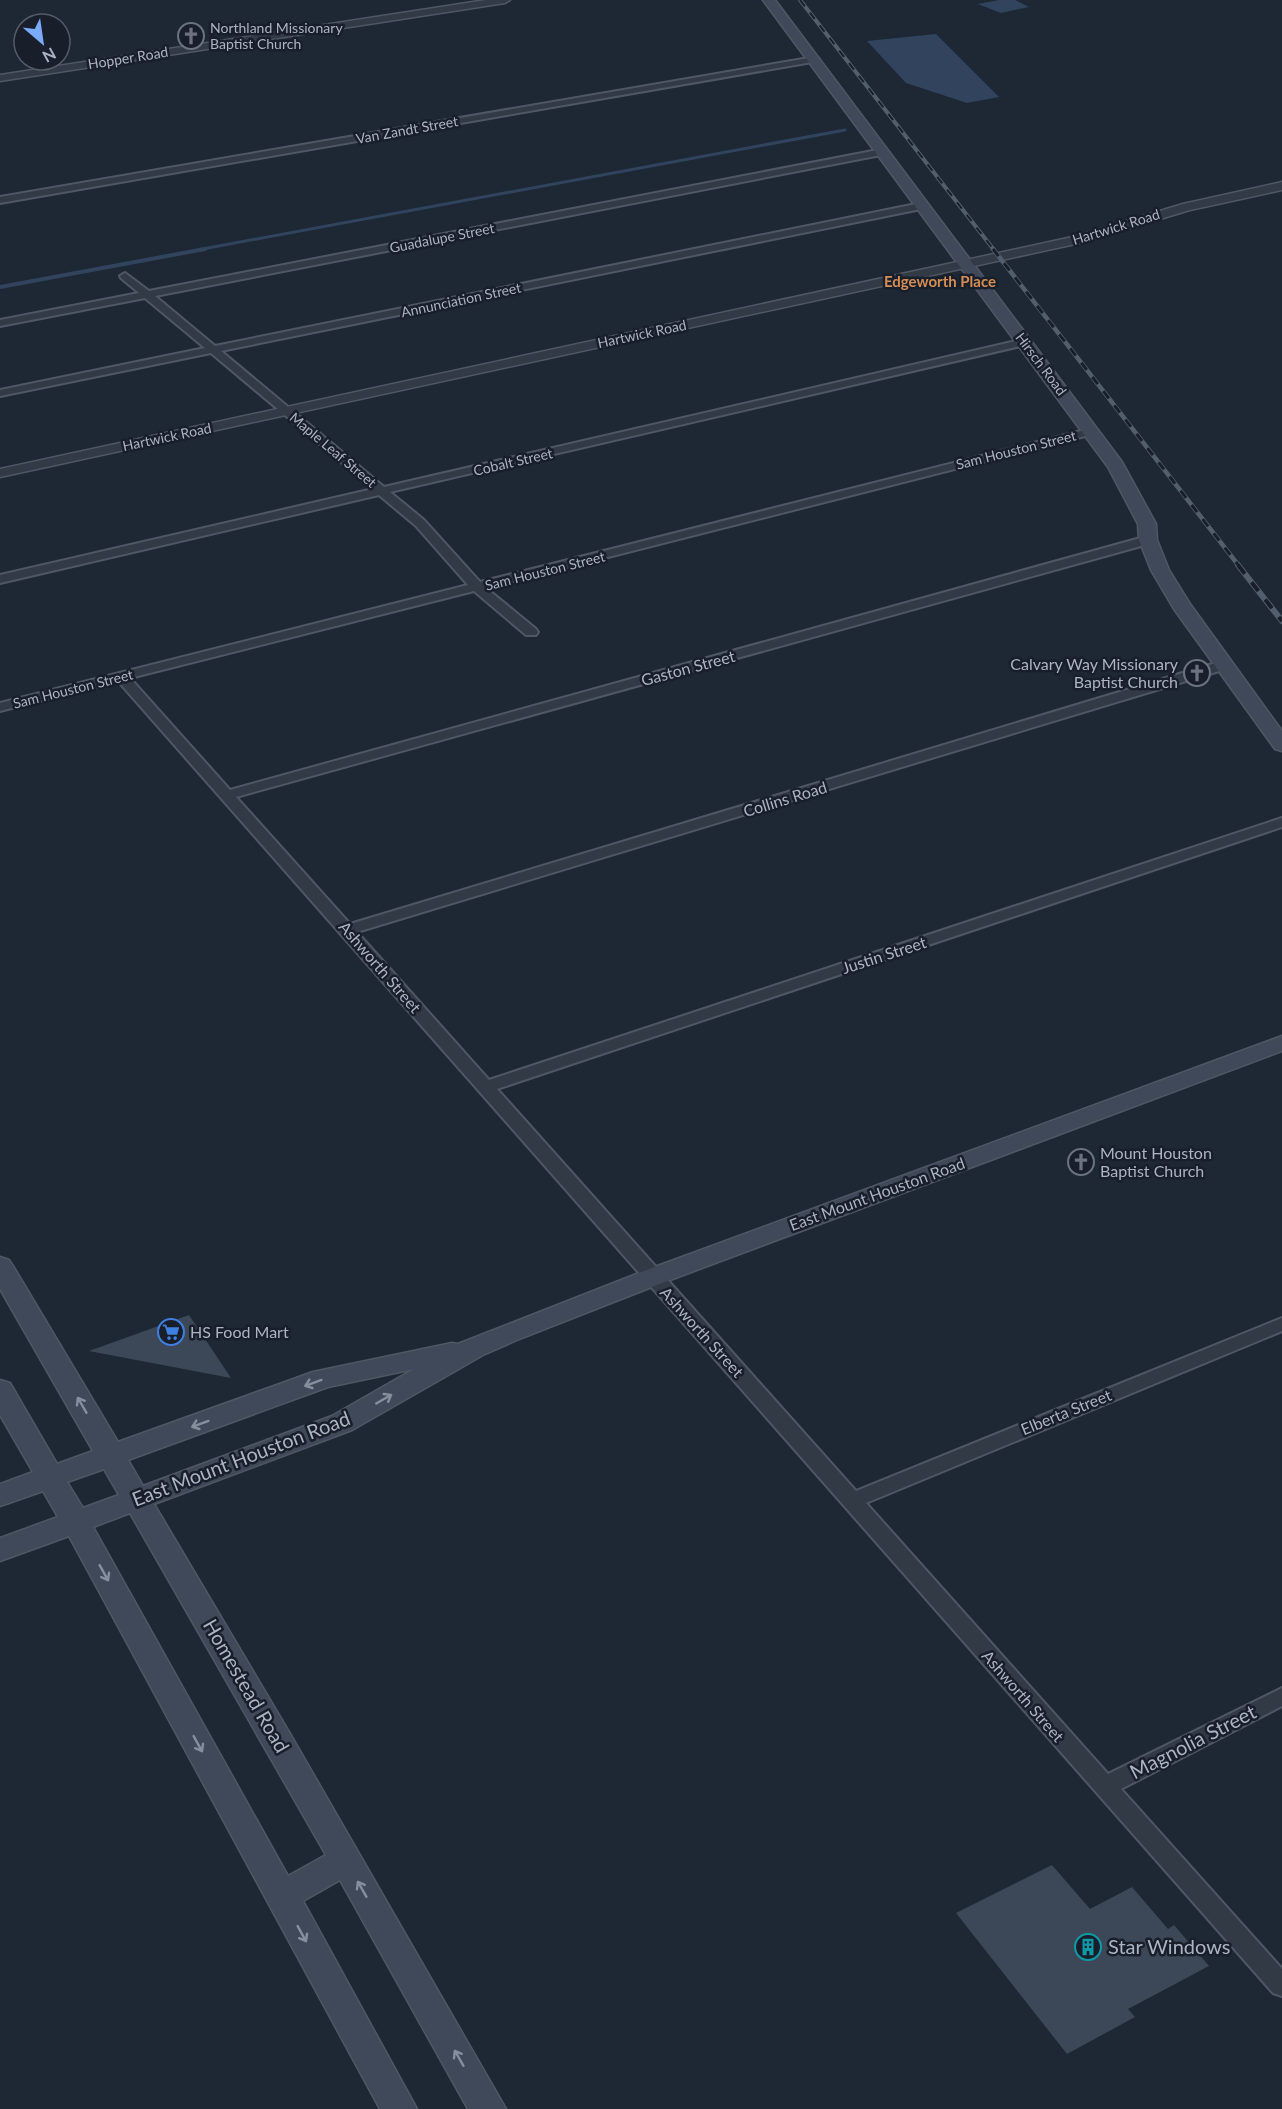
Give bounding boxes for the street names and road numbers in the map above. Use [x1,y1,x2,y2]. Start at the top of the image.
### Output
street label: Hopper Road [87,43,169,72]
street label: Van Zandt Street [355,112,459,147]
street label: Hartwick Road [1070,205,1162,248]
street label: Guadalupe Street [388,219,496,256]
street label: Annunciation Street [399,278,523,321]
street label: Hartwick Road [596,316,688,351]
street label: Hirsch Road [1012,329,1071,398]
street label: Maple Leaf Street [287,408,380,491]
street label: Hartwick Road [121,419,213,454]
street label: Sam Houston Street [954,426,1078,473]
street label: Cobalt Street [472,444,554,479]
street label: Sam Houston Street [483,547,607,594]
street label: Gaston Street [639,646,737,689]
street label: Sam Houston Street [11,665,135,712]
street label: Collins Road [741,777,829,820]
street label: Ashworth Street [336,917,425,1016]
street label: Justin Street [839,932,929,977]
street label: East Mount Houston Road [787,1153,967,1234]
street label: Ashworth Street [657,1283,748,1381]
street label: Elberta Street [1018,1385,1114,1438]
street label: East Mount Houston Road [128,1405,353,1511]
street label: Homestead Road [199,1614,295,1757]
street label: Ashworth Street [979,1646,1068,1745]
street label: Magnolia Street [1125,1699,1260,1783]

